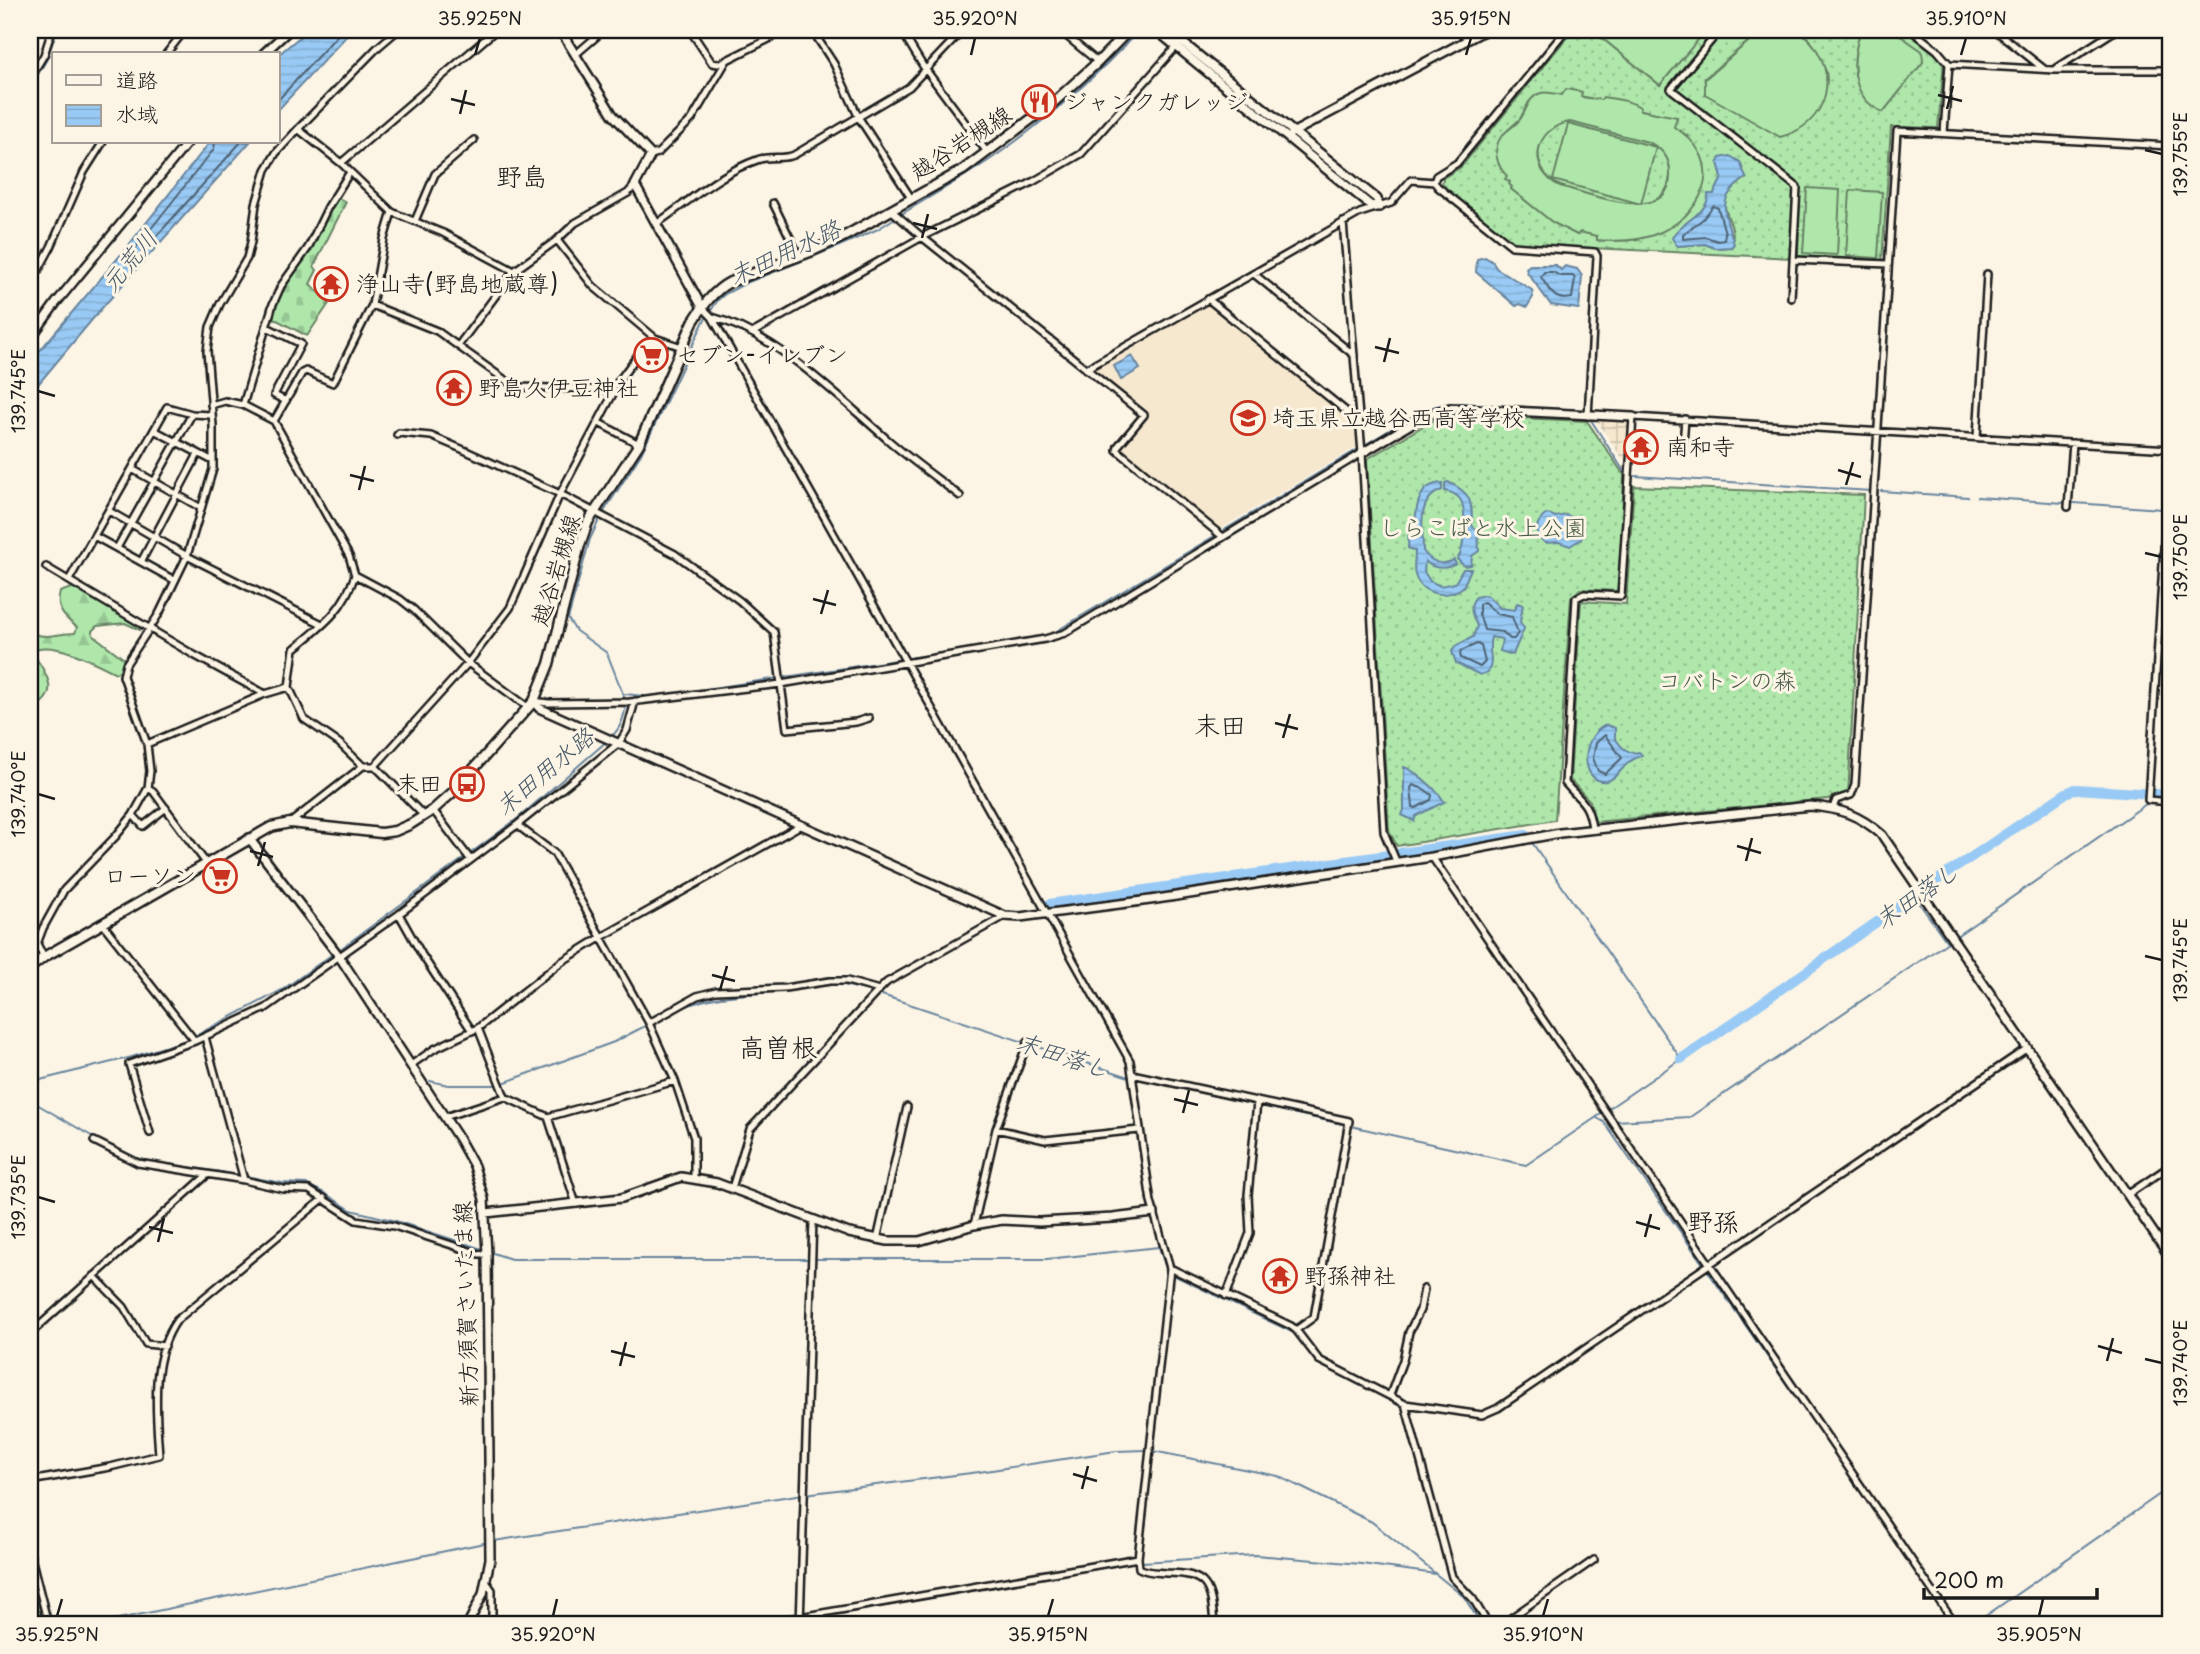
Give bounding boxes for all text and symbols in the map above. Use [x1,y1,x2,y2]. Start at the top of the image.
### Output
text: 35.925°N [438,4,522,31]
text: 35.920°N [932,4,1018,31]
text: 35.915°N [1431,4,1511,31]
text: 35.910°N [1925,4,2007,31]
legend [52,52,280,144]
text: 道路 [116,63,158,95]
restaurant icon: ジャンクガレッジ [1020,83,1058,121]
place label: ジャンクガレッジ [1064,83,1248,118]
street label: 越谷岩槻線 [902,96,1018,188]
text: 水域 [116,97,158,129]
text: 139.755°E [2166,112,2193,196]
district label: 野島 [496,156,548,195]
water label: 末田用水路 [722,209,848,293]
water label: 元荒川 [92,221,165,299]
temple icon: 浄山寺(野島地蔵尊) [312,265,350,303]
place label: 浄山寺(野島地蔵尊) [356,265,558,300]
supermarket icon: セブン-イレブン [632,336,670,374]
place label: セブン-イレブン [676,336,848,371]
text: 139.745°E [4,349,31,433]
temple icon: 野島久伊豆神社 [435,369,473,407]
place label: 野島久伊豆神社 [478,369,639,404]
school or university icon: 埼玉県立越谷西高等学校 [1229,399,1267,437]
place label: 埼玉県立越谷西高等学校 [1272,399,1525,434]
temple icon: 南和寺 [1622,428,1660,466]
place label: 南和寺 [1666,428,1735,463]
street label: 越谷岩槻線 [521,509,588,630]
park label: しらこばと水上公園 [1380,509,1587,544]
text: 139.750°E [2166,514,2193,600]
park label: コバトンの森 [1658,662,1796,697]
district label: 末田 [1194,705,1246,744]
water label: 末田用水路 [486,717,603,823]
text: 139.740°E [4,751,31,837]
place label: 末田 [396,765,442,800]
bus stop icon: 末田 [448,765,486,803]
water label: 末田落し [1866,852,1965,937]
place label: ローソン [104,857,196,892]
supermarket icon: ローソン [201,857,239,895]
text: 139.745°E [2166,918,2193,1002]
water label: 末田落し [1012,1022,1115,1086]
district label: 高曽根 [739,1027,817,1066]
text: 139.735°E [4,1154,31,1240]
street label: 新方須賀さいたま線 [443,1200,486,1408]
district label: 野孫 [1687,1201,1739,1240]
temple icon: 野孫神社 [1261,1257,1299,1295]
place label: 野孫神社 [1304,1257,1396,1292]
text: 139.740°E [2166,1320,2193,1406]
scale bar [1924,1556,2097,1600]
text: 200 m [1934,1563,2004,1595]
text: 35.925°N [15,1620,99,1647]
text: 35.920°N [510,1620,596,1647]
text: 35.915°N [1008,1620,1088,1647]
text: 35.910°N [1502,1620,1584,1647]
text: 35.905°N [1996,1620,2082,1647]

